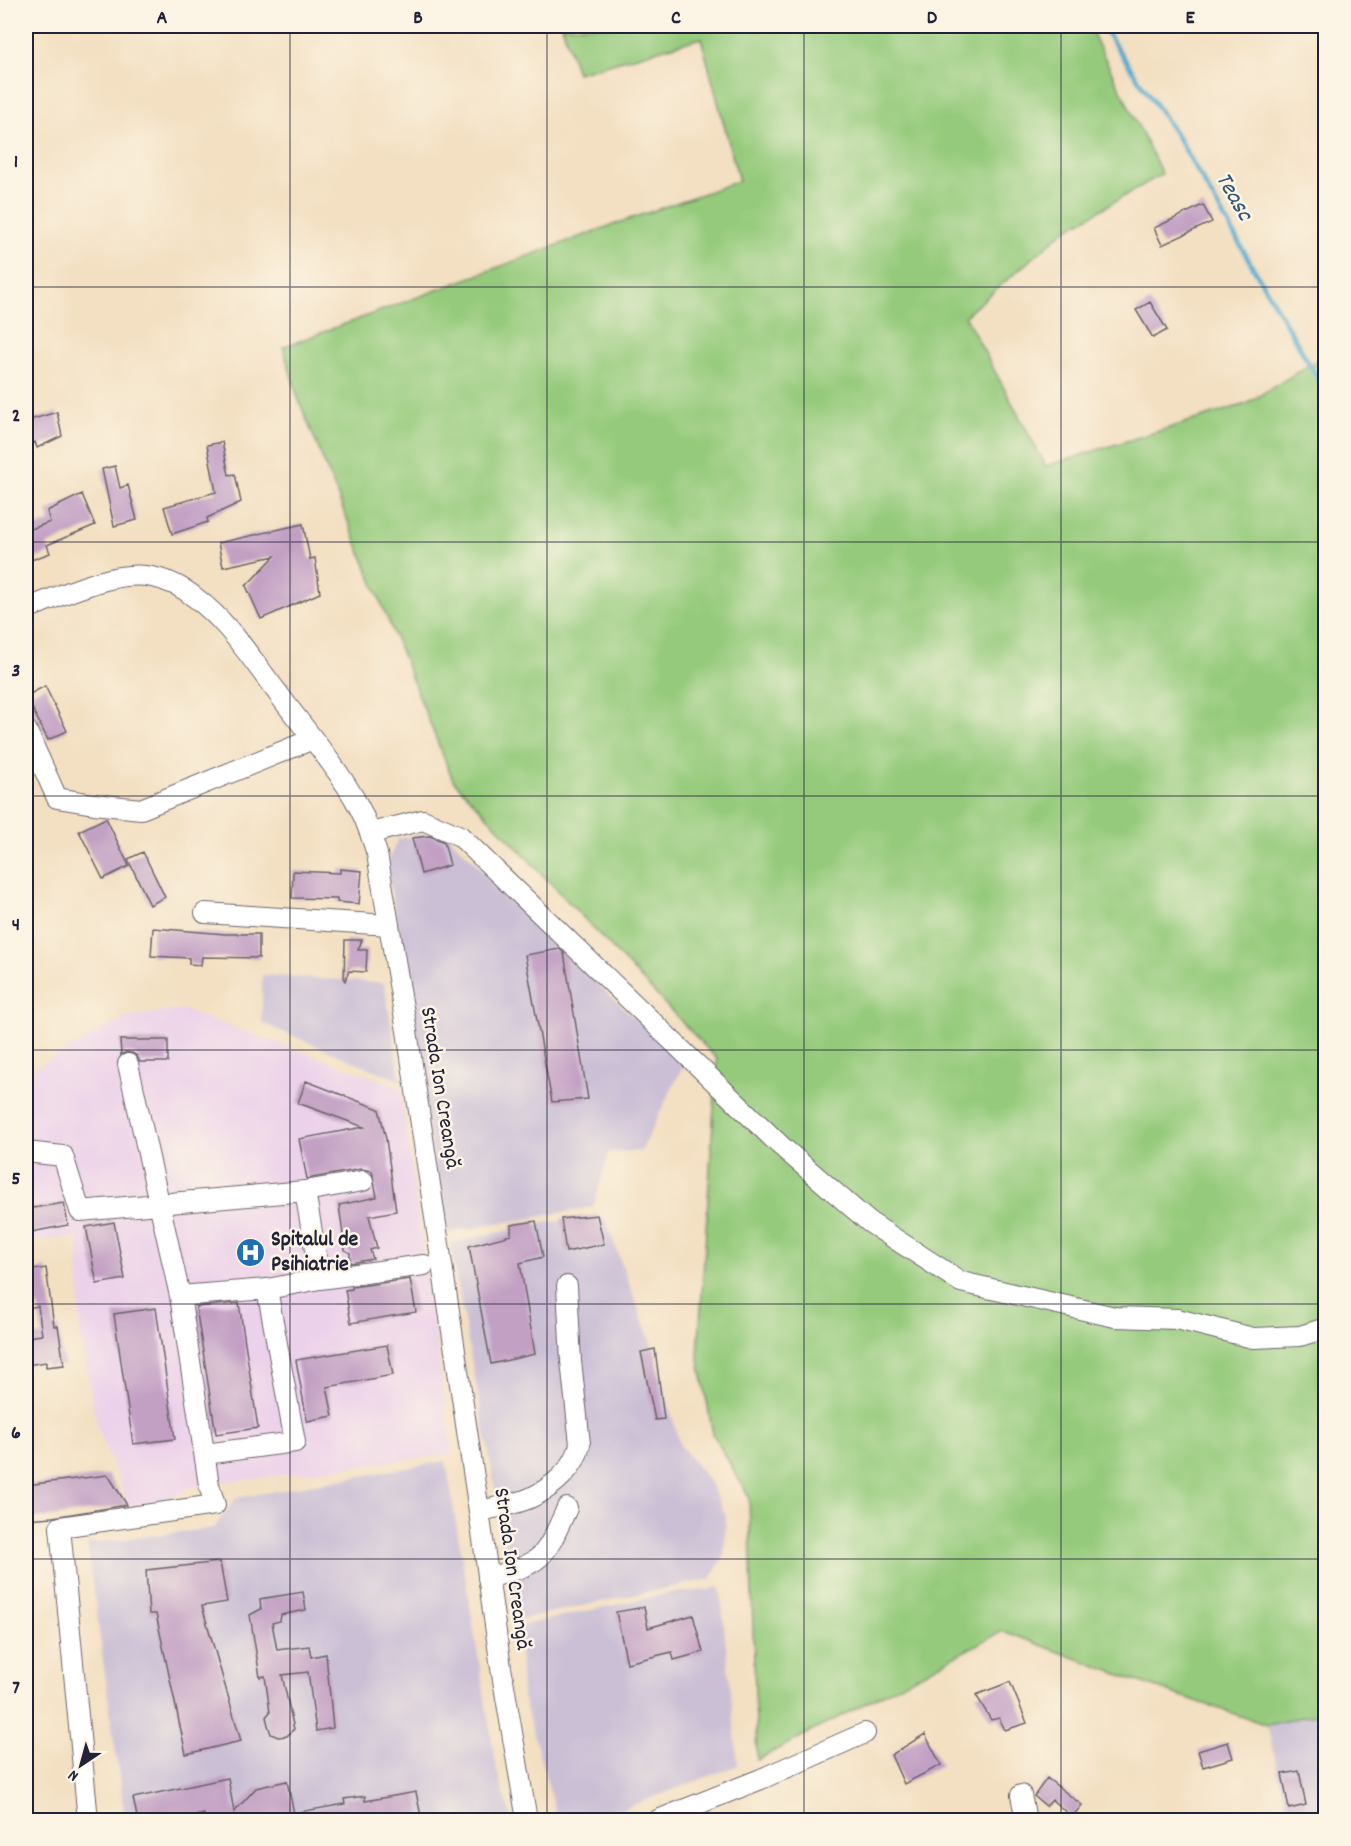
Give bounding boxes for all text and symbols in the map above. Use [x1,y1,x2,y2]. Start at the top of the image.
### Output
text: A [157,5,168,33]
text: B [413,5,423,33]
text: C [671,5,681,33]
text: D [927,5,938,33]
text: E [1185,5,1195,33]
text: 1 [14,149,18,177]
water label: Teasc [1205,166,1261,229]
text: 2 [12,403,20,431]
text: 3 [12,658,20,686]
text: 4 [12,912,20,940]
street label: Strada Ion Creangă [411,1005,467,1171]
text: 5 [11,1166,21,1194]
place label: Spitalul de Psihiatrie [271,1225,359,1281]
hospital icon: Spitalul de Psihiatrie [234,1237,266,1269]
text: 6 [11,1420,21,1448]
street label: Strada Ion Creangă [484,1486,538,1652]
text: 7 [12,1675,20,1703]
north arrow [51,1735,111,1795]
text: N [64,1763,84,1787]

